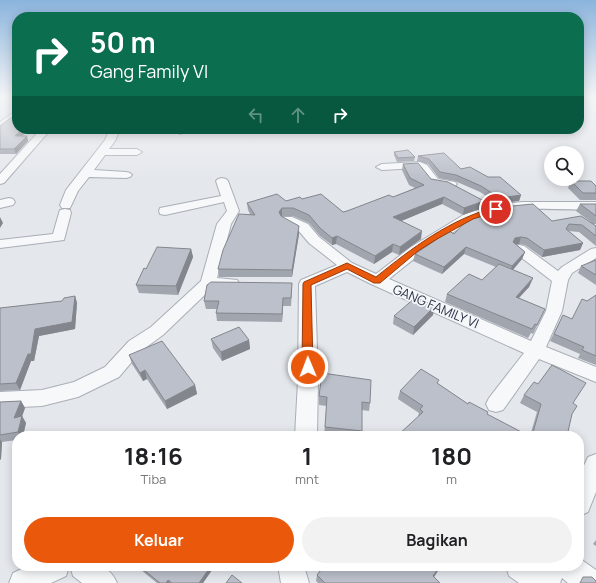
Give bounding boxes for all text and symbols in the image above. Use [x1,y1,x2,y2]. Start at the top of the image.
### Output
text: 50 m [90,23,156,61]
icon: right [24,28,76,80]
text: Gang Family VI [90,59,208,83]
icon: left [245,104,267,126]
icon: ahead [287,104,309,126]
icon: right [329,104,351,126]
map controls [544,146,584,186]
button: search [544,146,584,186]
pin [479,192,513,226]
icon: arrive [485,198,507,220]
street label: GANG FAMILY VI [390,280,482,332]
position arrow [287,346,329,388]
text: 18:16 [124,439,183,472]
text: 1 [302,439,312,472]
text: 180 [431,439,472,472]
text: Tiba [141,470,166,488]
text: mnt [295,470,319,488]
text: m [446,470,457,488]
button: Keluar [24,517,294,563]
button: Bagikan [302,517,572,563]

